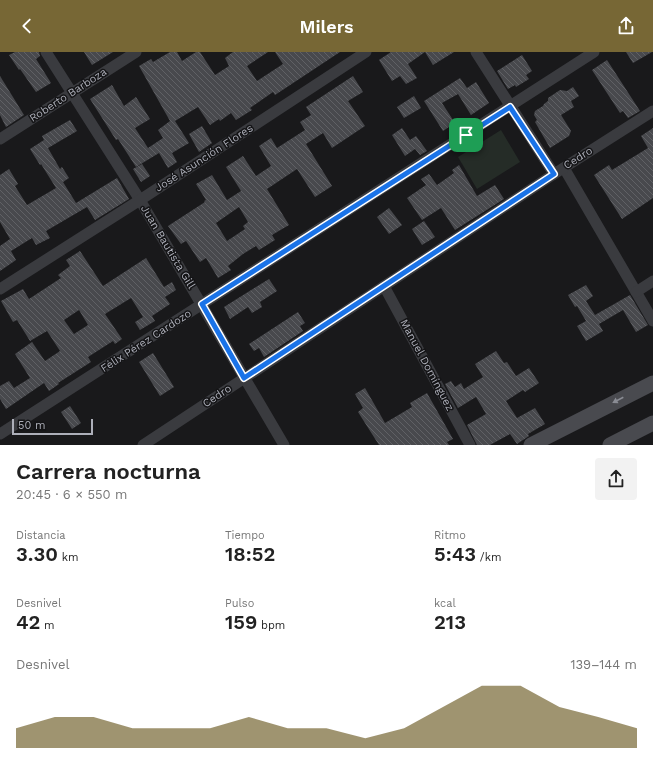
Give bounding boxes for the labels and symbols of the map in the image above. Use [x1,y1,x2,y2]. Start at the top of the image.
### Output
street label: Roberto Barboza [27,65,109,125]
pin [449,118,483,152]
street label: José Asunción Flores [153,121,256,195]
street label: Cedro [561,144,595,172]
street label: Juan Bautista Gill [138,203,198,292]
street label: Félix Pérez Cardozo [98,307,194,375]
street label: Manuel Domínguez [397,317,457,413]
street label: Cedro [200,382,234,410]
one-way arrow [612,397,624,404]
scale bar [12,417,93,436]

